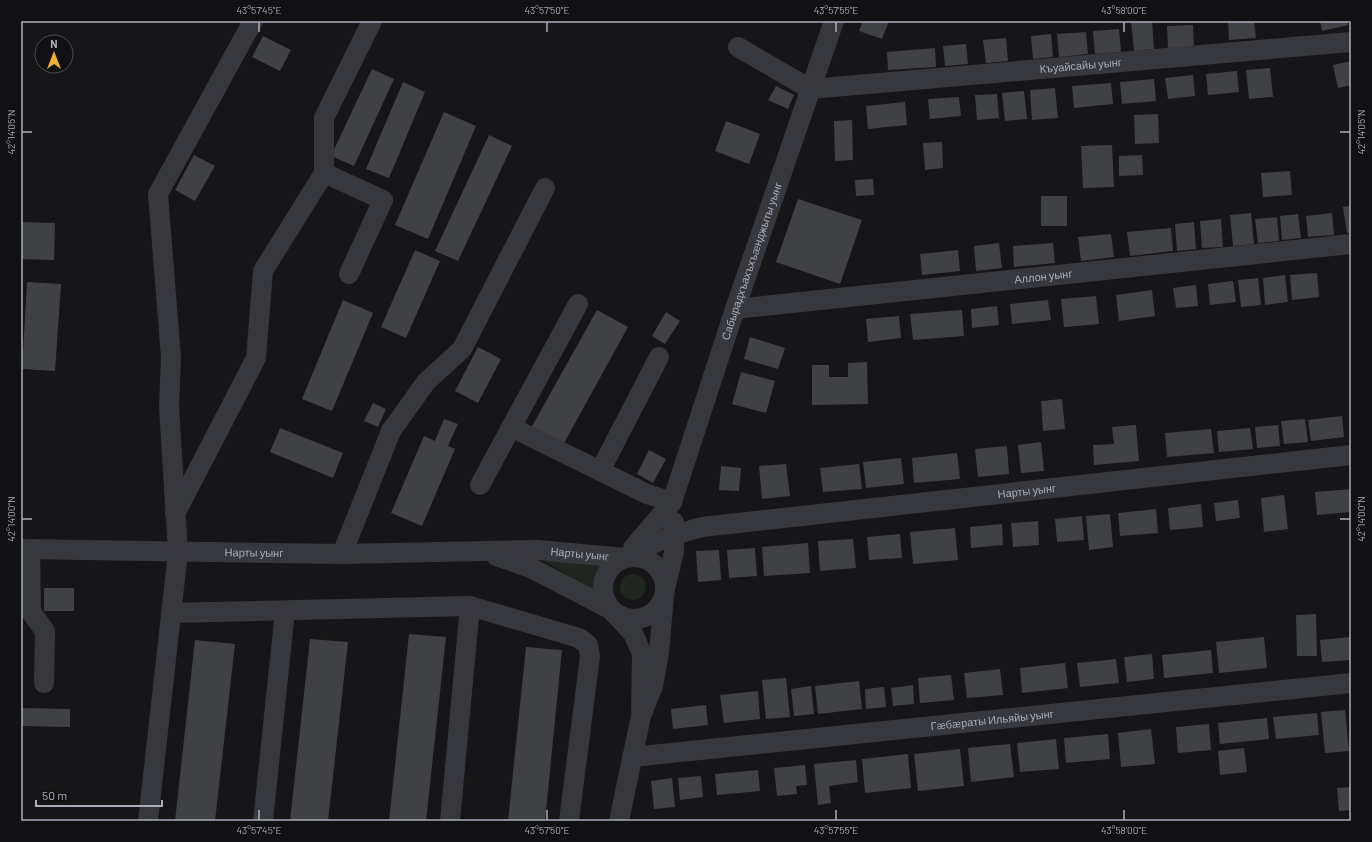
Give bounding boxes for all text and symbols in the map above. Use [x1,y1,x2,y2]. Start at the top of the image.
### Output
text: 43°57'45"E [237,4,281,16]
text: 43°57'50"E [524,4,570,16]
text: 43°57'55"E [814,4,858,16]
text: 43°58'00"E [1101,4,1147,16]
north arrow [34,34,74,74]
text: N [50,37,58,50]
street label: Къуайсайы уынг [1039,55,1122,75]
text: 42°14'05"N [5,109,17,155]
text: 42°14'05"N [1355,109,1367,155]
street label: Сабырадхъахъхъæнджыты уынг [718,180,784,342]
street label: Аллон уынг [1014,266,1073,285]
street label: Нарты уынг [997,481,1056,500]
text: 42°14'00"N [5,496,17,542]
text: 42°14'00"N [1355,496,1367,542]
street label: Нарты уынг [550,544,610,562]
street label: Нарты уынг [225,545,283,559]
street label: Гæбæраты Ильяйы уынг [930,707,1054,732]
scale bar [36,782,162,808]
text: 50 m [42,788,67,802]
text: 43°57'45"E [237,824,281,836]
text: 43°57'50"E [524,824,570,836]
text: 43°57'55"E [814,824,858,836]
text: 43°58'00"E [1101,824,1147,836]

